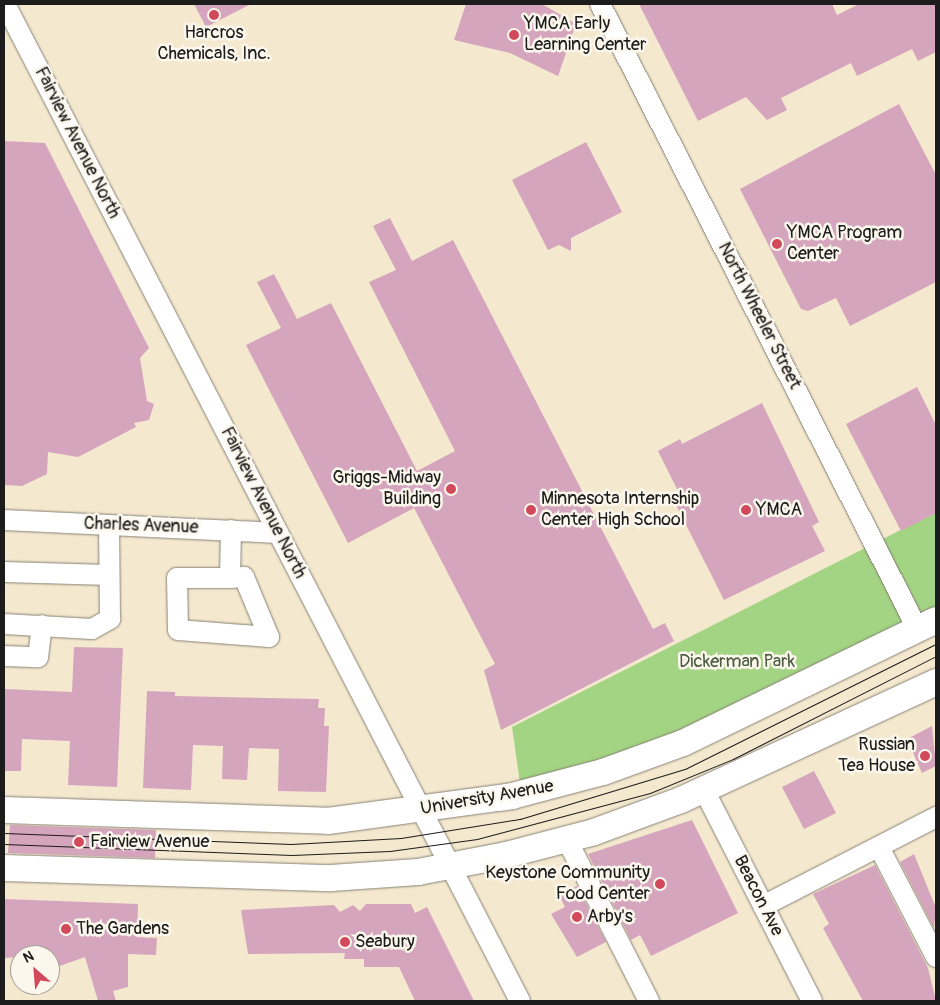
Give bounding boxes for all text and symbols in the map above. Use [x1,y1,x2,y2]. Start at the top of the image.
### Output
marker: Harcros Chemicals, Inc. [208,9,220,21]
place label: YMCA Early Learning Center [524,14,646,56]
place label: Harcros Chemicals, Inc. [157,23,271,66]
marker: YMCA Early Learning Center [508,29,520,41]
street label: Fairview Avenue North [29,64,125,222]
place label: YMCA Program Center [787,223,902,266]
marker: YMCA Program Center [771,238,783,250]
street label: North Wheeler Street [713,239,805,393]
street label: Fairview Avenue North [215,424,311,582]
place label: Griggs-Midway Building [332,468,441,510]
marker: Griggs-Midway Building [445,483,457,495]
place label: Minnesota Internship Center High School [541,489,699,532]
place label: YMCA [756,499,802,521]
marker: Minnesota Internship Center High School [525,504,537,516]
marker: YMCA [740,504,752,516]
street label: Charles Avenue [83,513,199,539]
park label: Dickerman Park [679,651,795,673]
place label: Russian Tea House [838,735,915,778]
marker: Russian Tea House [919,750,931,762]
street label: University Avenue [419,776,555,820]
place label: Fairview Avenue [90,831,209,853]
marker: Fairview Avenue [72,835,86,849]
street label: Beacon Ave [728,852,788,940]
place label: Keystone Community Food Center [485,863,650,906]
marker: Keystone Community Food Center [654,878,666,890]
place label: Arby's [587,906,633,928]
marker: Arby's [571,911,583,923]
place label: The Gardens [76,918,169,940]
marker: The Gardens [60,923,72,935]
place label: Seabury [355,931,415,953]
marker: Seabury [339,936,351,948]
north arrow [10,945,60,995]
text: N [20,947,36,967]

